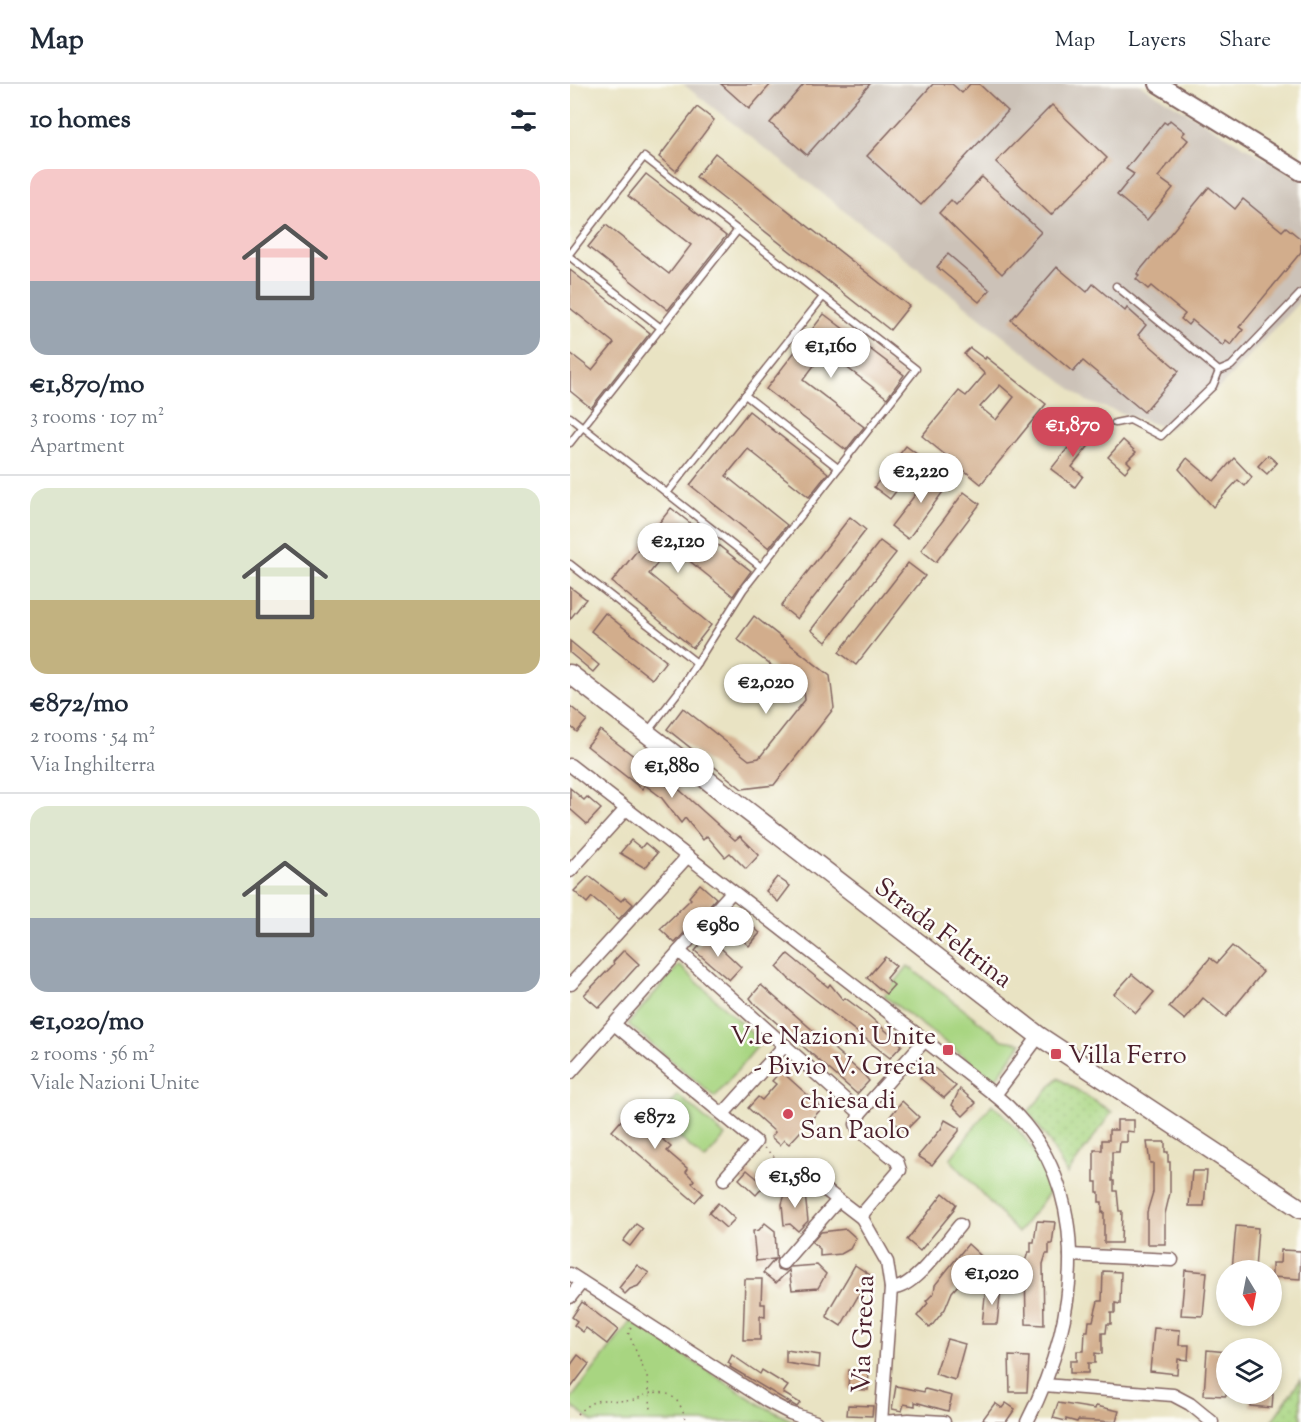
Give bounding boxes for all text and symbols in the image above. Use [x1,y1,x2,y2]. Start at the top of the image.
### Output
text: Map [30,21,84,61]
text: Map [1055,26,1095,56]
text: Layers [1128,26,1186,56]
text: Share [1219,26,1271,56]
text: 10 homes [30,102,131,139]
icon: filters [507,104,540,137]
icon: home [231,208,339,316]
pin: €1,160 [782,328,880,379]
text: €1,160 [805,333,857,362]
text: €1,870/mo [30,367,145,404]
text: 3 rooms · 107 m² [30,404,164,433]
pin: €1,870 [1024,407,1122,458]
text: €1,870 [1046,412,1100,441]
text: Apartment [30,433,125,462]
pin: €2,220 [872,453,970,504]
text: €2,220 [893,458,949,487]
pin: €2,120 [629,523,727,574]
icon: home [231,527,339,635]
text: €2,120 [651,528,705,557]
pin: €2,020 [717,664,815,715]
text: €2,020 [738,669,794,698]
text: €872/mo [30,686,128,723]
text: 2 rooms · 54 m² [30,723,155,752]
pin: €1,880 [623,748,721,799]
text: Via Inghilterra [30,752,155,781]
text: €1,880 [645,753,699,782]
icon: home [231,845,339,953]
street label: Strada Feltrina [866,870,1019,998]
pin: €980 [682,907,754,958]
text: €980 [697,912,739,941]
text: €1,020/mo [30,1004,144,1041]
place label: V.le Nazioni Unite - Bivio V. Grecia [730,1019,936,1086]
place label: Villa Ferro [1068,1038,1187,1075]
text: 2 rooms · 56 m² [30,1041,155,1070]
marker: V.le Nazioni Unite - Bivio V. Grecia [941,1043,955,1057]
marker: Villa Ferro [1049,1047,1063,1061]
text: Viale Nazioni Unite [30,1070,200,1099]
place label: chiesa di San Paolo [800,1083,910,1150]
pin: €872 [619,1099,691,1150]
text: €872 [634,1104,676,1133]
marker: chiesa di San Paolo [781,1107,795,1121]
pin: €1,580 [746,1158,844,1209]
text: €1,580 [769,1163,821,1192]
pin: €1,020 [943,1255,1041,1306]
text: €1,020 [965,1260,1019,1289]
north arrow [1216,1260,1282,1326]
map controls [1216,1260,1282,1404]
street label: Via Grecia [844,1274,885,1394]
button: layers [1216,1338,1282,1404]

